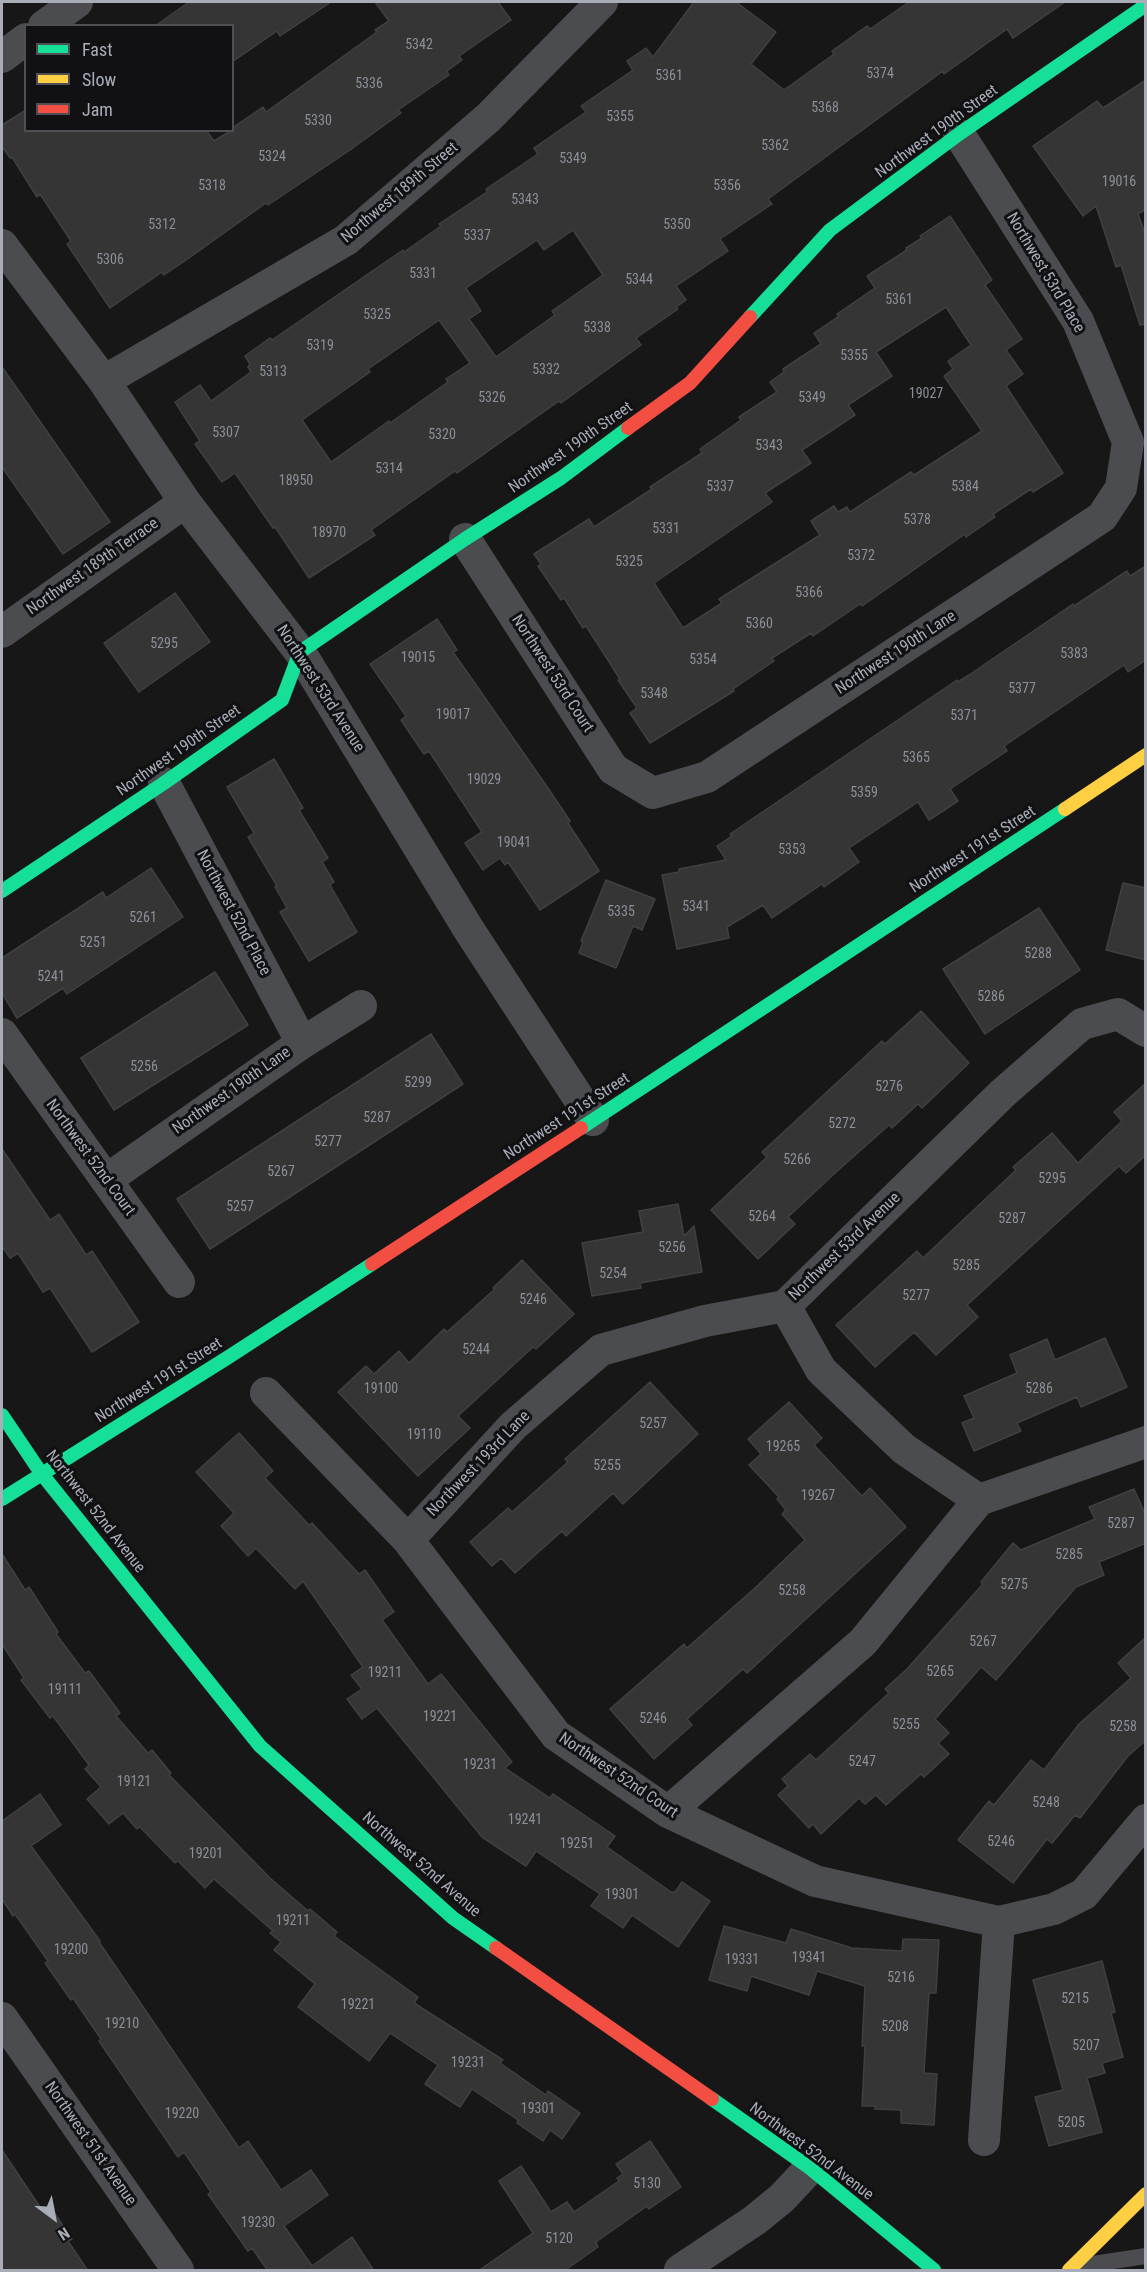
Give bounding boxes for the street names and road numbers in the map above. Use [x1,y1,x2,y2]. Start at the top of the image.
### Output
street label: Northwest 190th Street [872,81,1002,183]
street label: Northwest 189th Street [338,139,462,247]
street label: Northwest 53rd Place [1002,210,1088,336]
street label: Northwest 190th Street [505,398,637,498]
street label: Northwest 189th Terrace [24,514,162,620]
street label: Northwest 190th Lane [832,607,960,699]
street label: Northwest 53rd Court [507,612,597,736]
street label: Northwest 53rd Avenue [272,622,368,756]
street label: Northwest 190th Street [113,701,245,801]
street label: Northwest 191st Street [906,802,1040,898]
street label: Northwest 52nd Place [192,847,274,979]
street label: Northwest 190th Lane [169,1043,295,1139]
street label: Northwest 191st Street [500,1069,634,1165]
street label: Northwest 52nd Court [41,1096,139,1220]
street label: Northwest 53rd Avenue [785,1189,905,1305]
street label: Northwest 191st Street [92,1334,226,1428]
street label: Northwest 193rd Lane [424,1407,534,1521]
street label: Northwest 52nd Avenue [41,1447,149,1577]
street label: Northwest 52nd Court [555,1729,681,1823]
street label: Northwest 52nd Avenue [358,1808,484,1922]
street label: Northwest 51st Avenue [40,2078,140,2210]
street label: Northwest 52nd Avenue [745,2099,877,2205]

